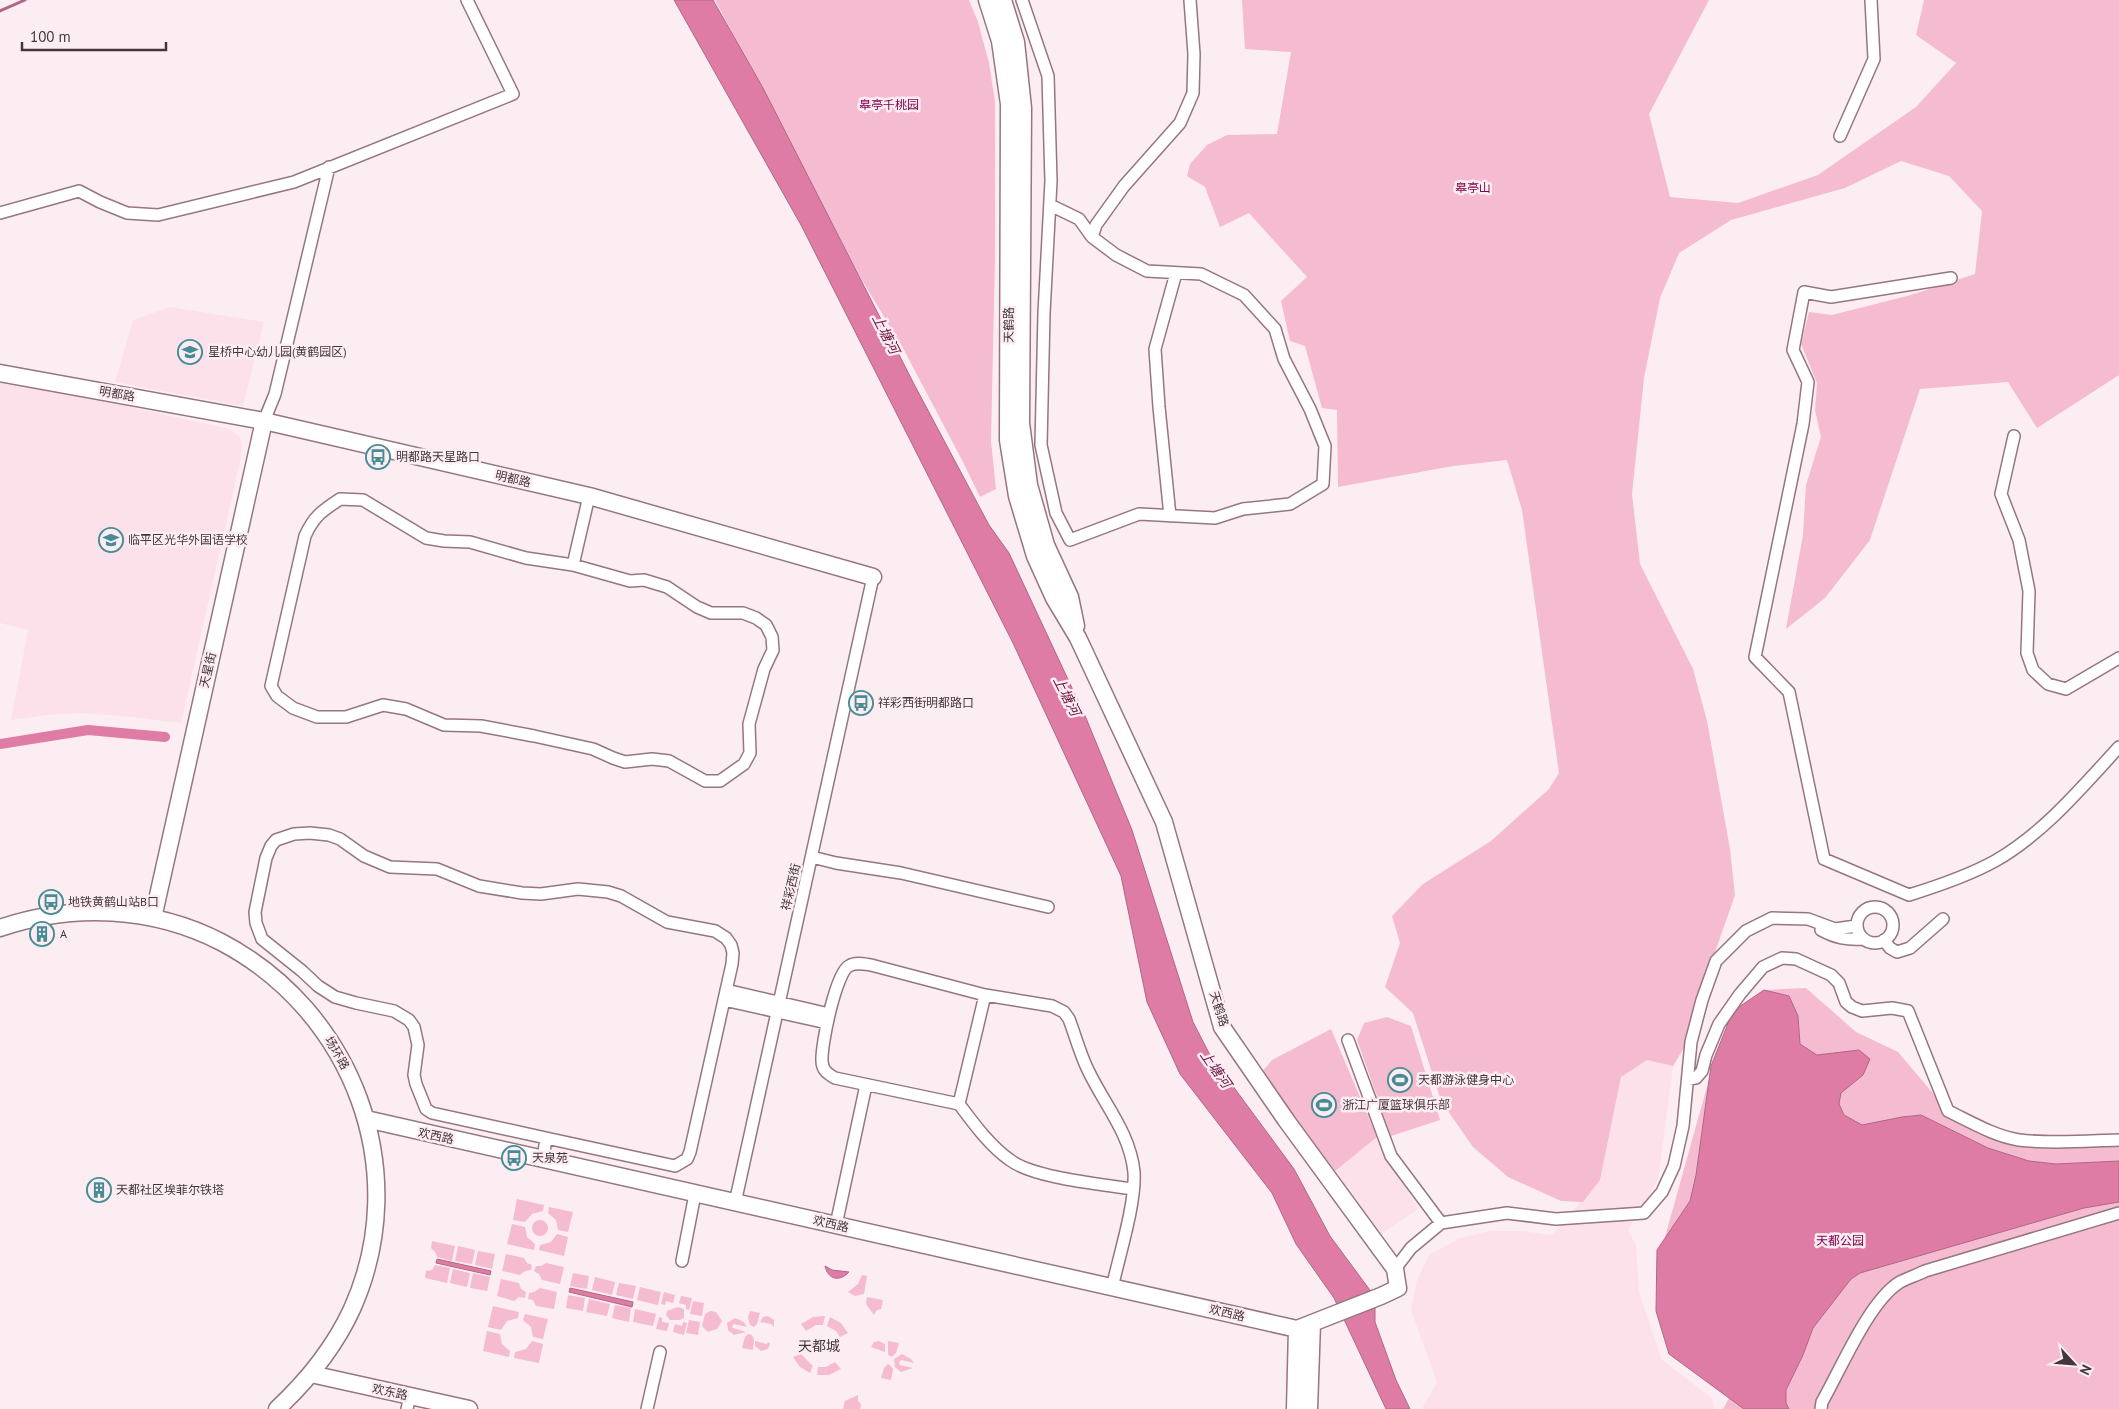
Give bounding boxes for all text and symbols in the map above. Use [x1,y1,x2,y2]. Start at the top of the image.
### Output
scale bar [22,20,166,52]
text: 100 m [30,27,71,46]
park label: 皋亭千桃园 [859,97,919,112]
park label: 皋亭山 [1455,180,1491,195]
street label: 天鹤路 [1001,307,1016,343]
water label: 上塘河 [868,311,905,359]
school or university icon: 星桥中心幼儿园(黄鹤园区) [177,339,203,365]
place label: 星桥中心幼儿园(黄鹤园区) [208,344,347,359]
street label: 明都路 [98,383,136,404]
bus stop icon: 明都路天星路口 [365,444,391,470]
place label: 明都路天星路口 [396,449,480,464]
street label: 明都路 [494,467,532,490]
school or university icon: 临平区光华外国语学校 [98,527,124,553]
place label: 临平区光华外国语学校 [128,532,248,547]
street label: 天星街 [196,651,219,689]
water label: 上塘河 [1049,673,1086,721]
bus stop icon: 祥彩西街明都路口 [848,690,874,716]
place label: 祥彩西街明都路口 [878,695,974,710]
street label: 祥彩西街 [778,862,803,912]
bus stop icon: 地铁黄鹤山站B口 [38,889,64,915]
place label: 地铁黄鹤山站B口 [68,894,159,909]
building icon: A [29,921,55,947]
place label: A [60,926,67,941]
street label: 天鹤路 [1207,989,1232,1028]
street label: 场环路 [322,1033,353,1072]
water label: 上塘河 [1197,1047,1237,1094]
sports icon: 天都游泳健身中心 [1387,1067,1413,1093]
place label: 天都游泳健身中心 [1418,1072,1514,1087]
sports icon: 浙江广厦篮球俱乐部 [1311,1092,1337,1118]
place label: 浙江广厦篮球俱乐部 [1342,1097,1450,1112]
street label: 欢西路 [417,1124,455,1147]
bus stop icon: 天泉苑 [501,1145,527,1171]
place label: 天泉苑 [532,1150,568,1165]
building icon: 天都社区埃菲尔铁塔 [86,1177,112,1203]
place label: 天都社区埃菲尔铁塔 [116,1182,224,1197]
street label: 欢西路 [812,1212,850,1235]
park label: 天都公园 [1816,1233,1864,1248]
street label: 欢西路 [1208,1301,1246,1324]
district label: 天都城 [798,1337,840,1355]
north arrow [2049,1339,2099,1389]
text: N [2076,1362,2096,1378]
street label: 欢东路 [371,1380,409,1403]

